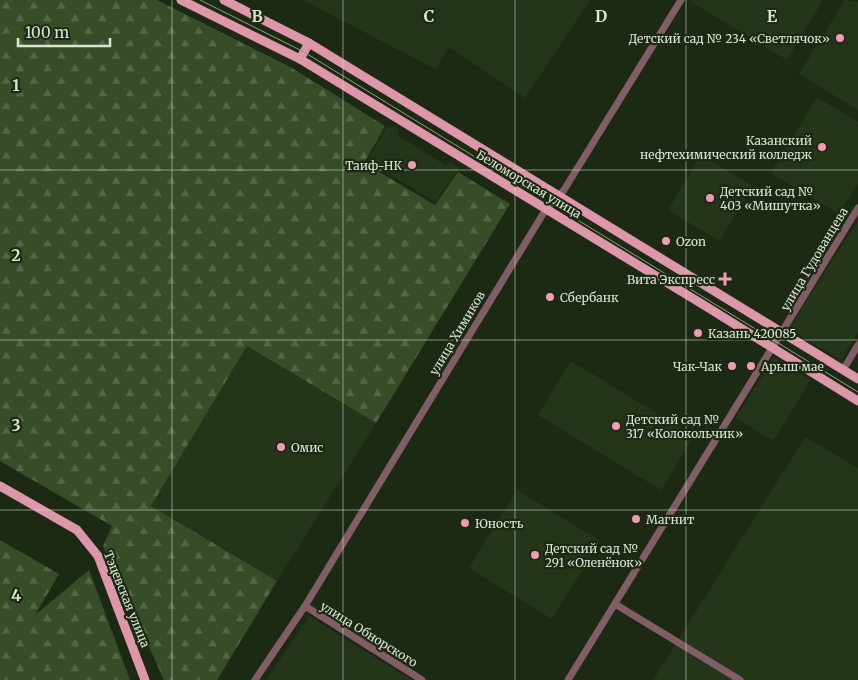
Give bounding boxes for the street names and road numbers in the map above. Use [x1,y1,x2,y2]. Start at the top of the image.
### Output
street label: Беломорская улица [474,147,585,222]
street label: улица Гудованцева [777,204,851,313]
street label: улица Химиков [426,288,488,378]
street label: Тэцевская улица [101,549,153,650]
street label: улица Обнорского [318,598,420,670]

